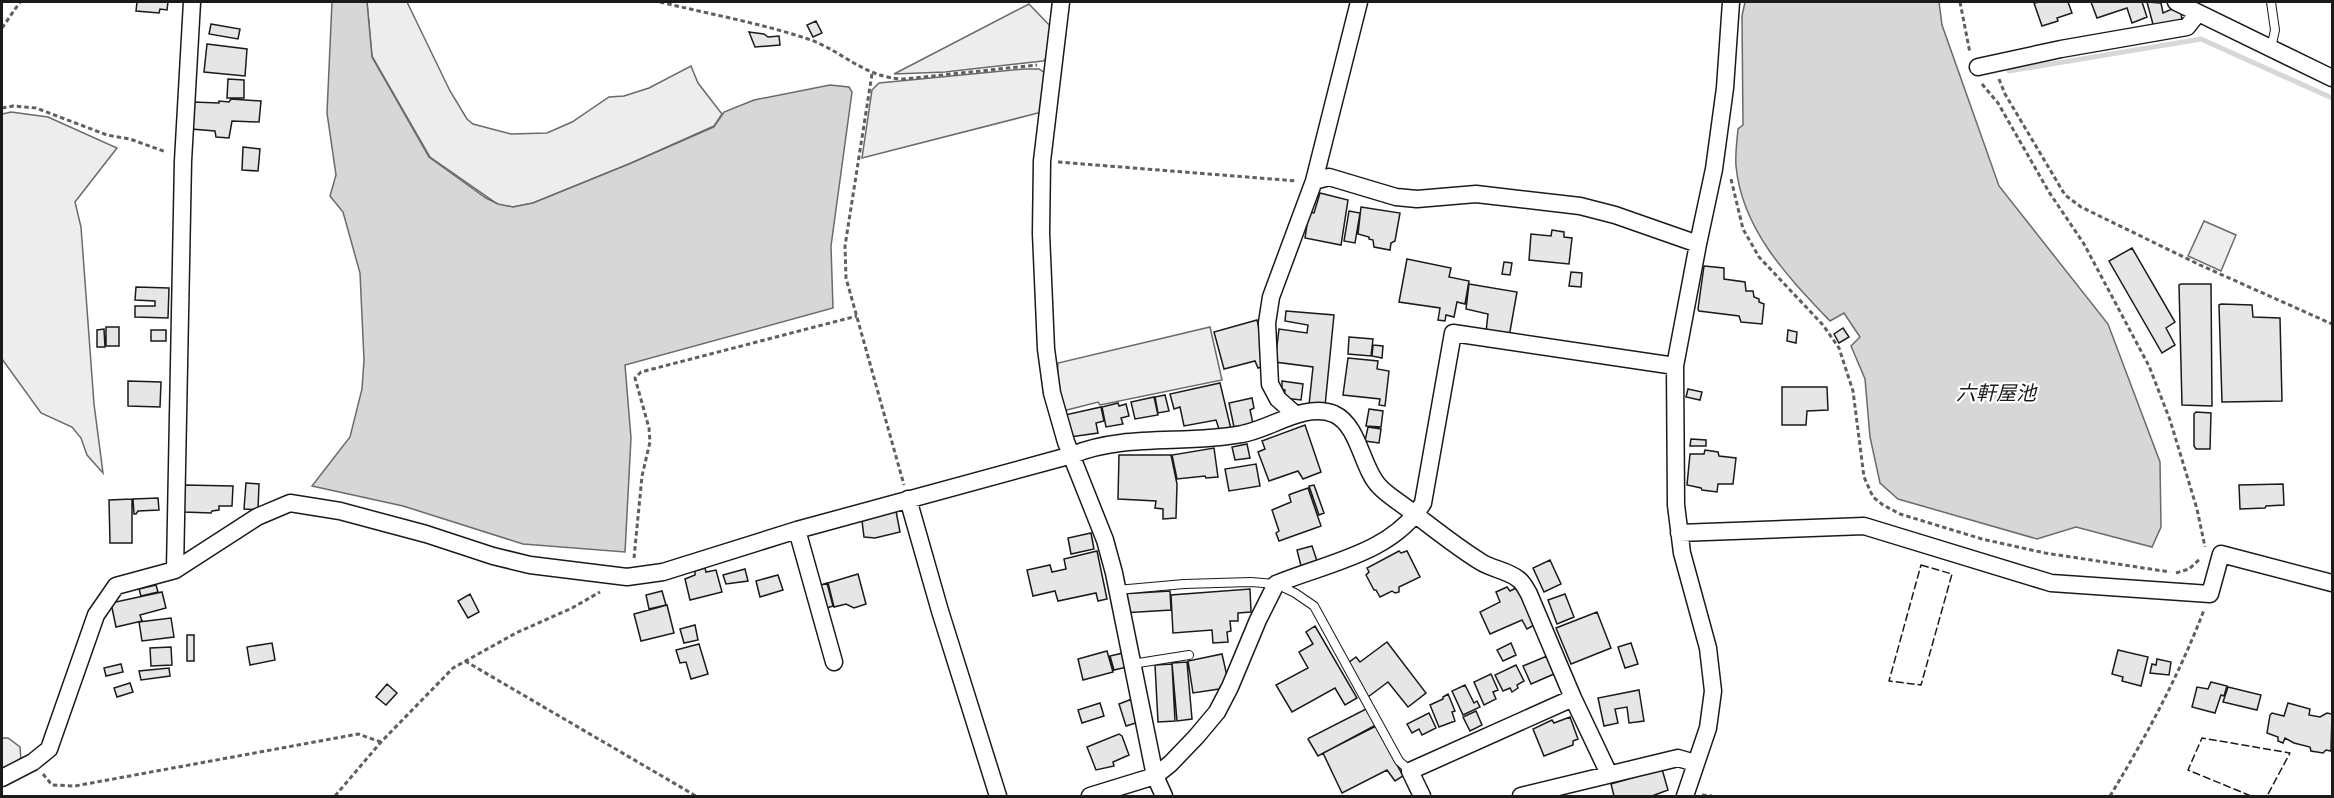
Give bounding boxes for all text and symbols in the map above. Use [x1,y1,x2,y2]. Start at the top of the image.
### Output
water label: 六軒屋池 [1956,379,2038,407]

